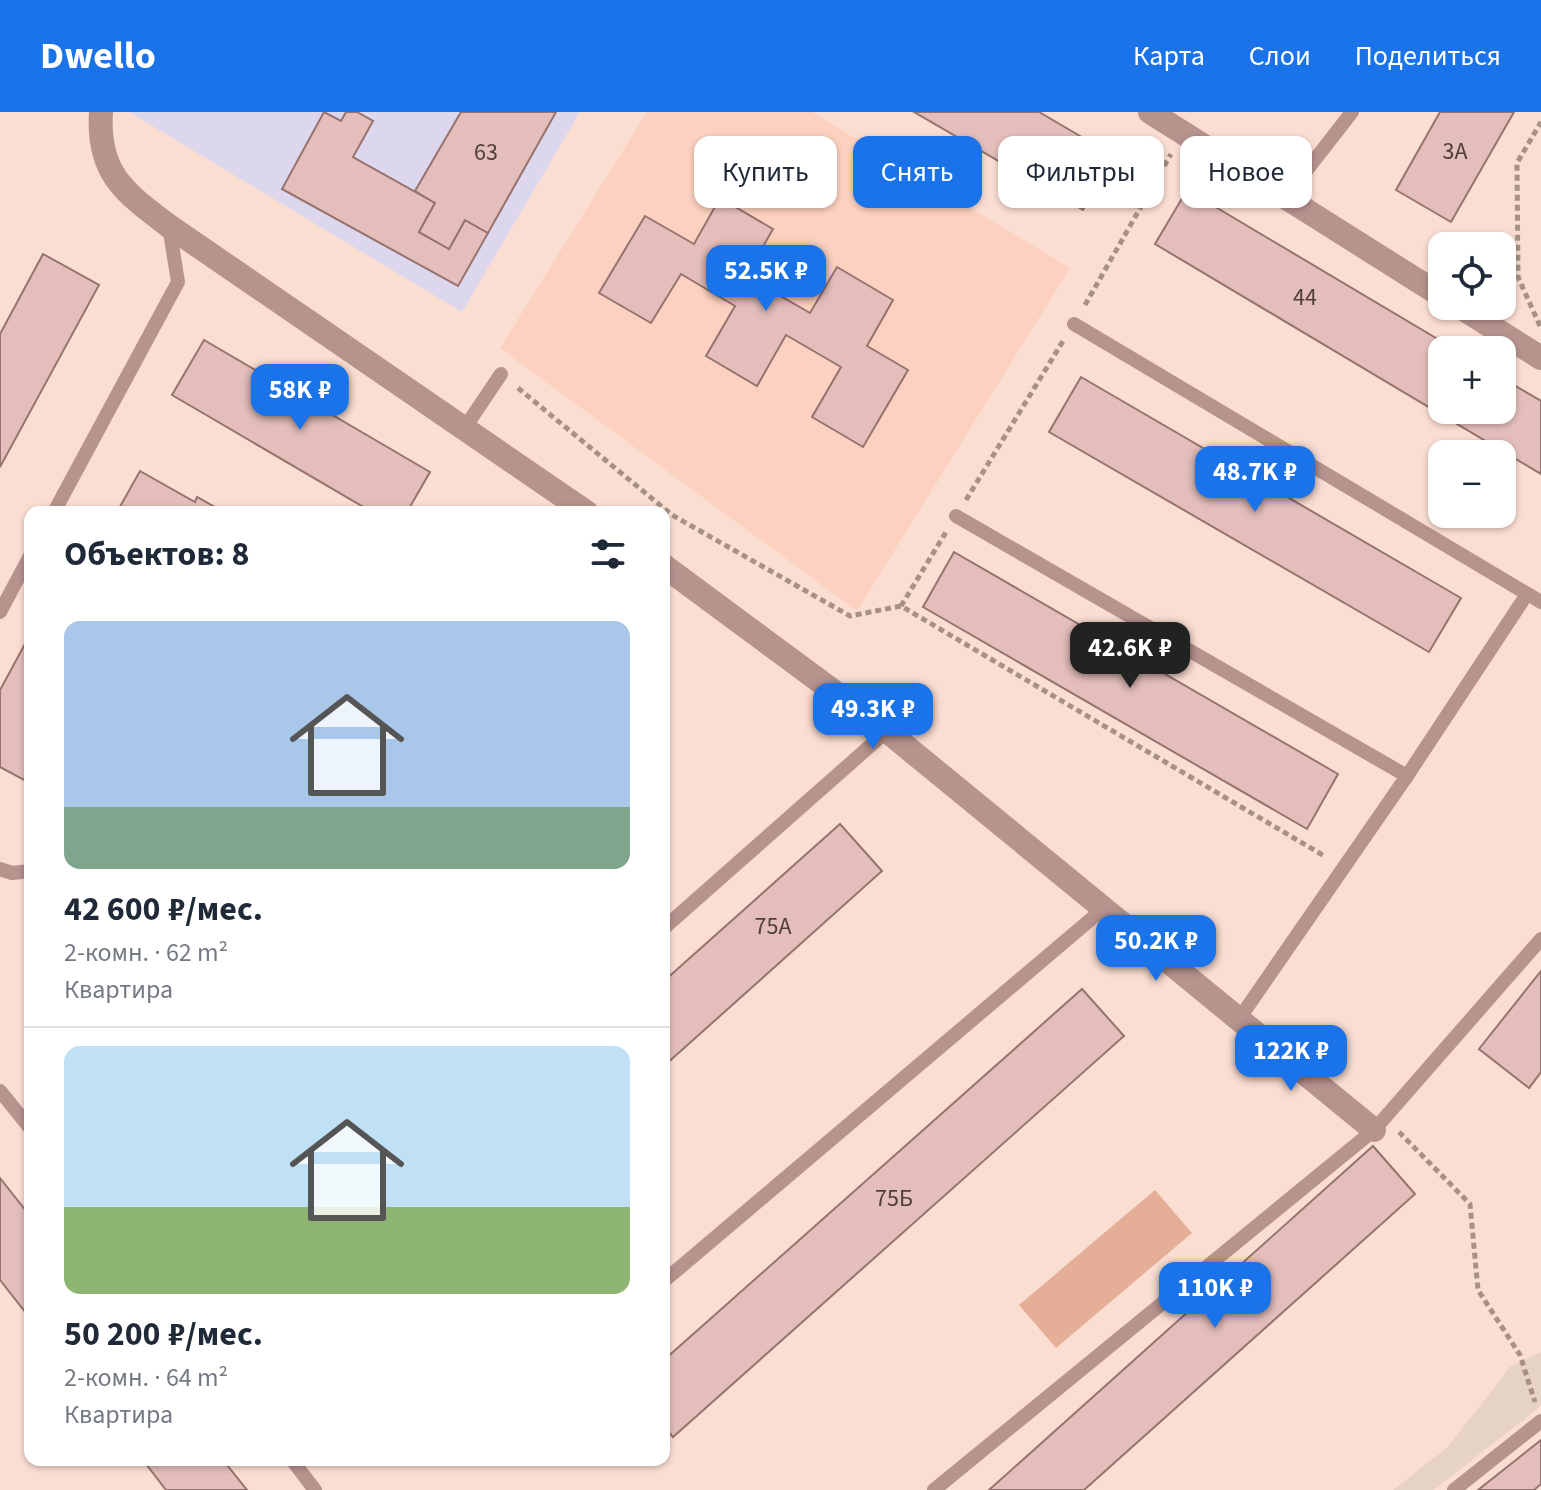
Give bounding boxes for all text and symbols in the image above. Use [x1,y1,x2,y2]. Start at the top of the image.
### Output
text: Dwello [40,29,156,83]
text: Карта [1133,36,1205,76]
text: Слои [1249,36,1311,76]
text: Поделиться [1355,36,1501,76]
house number: 3А [1443,134,1467,169]
house number: 63 [474,135,498,170]
chip: Купить [694,136,837,208]
chip: Снять [853,136,982,208]
chip: Фильтры [998,136,1164,208]
chip: Новое [1180,136,1312,208]
map controls [1428,232,1516,528]
button: locate [1428,232,1516,320]
pin: 52.5K ₽ [692,245,840,313]
text: 52.5K ₽ [724,252,808,289]
house number: 44 [1293,280,1317,315]
button: + [1428,336,1516,424]
pin: 58K ₽ [244,364,356,432]
text: 58K ₽ [269,371,331,408]
button: − [1428,440,1516,528]
pin: 48.7K ₽ [1181,446,1329,514]
text: 48.7K ₽ [1213,453,1297,490]
text: Объектов: 8 [64,530,249,579]
icon: filters [586,532,630,576]
pin: 42.6K ₽ [1056,622,1204,690]
text: 42.6K ₽ [1088,629,1172,666]
icon: home [275,673,419,817]
pin: 49.3K ₽ [799,683,947,751]
text: 49.3K ₽ [831,690,915,727]
text: 42 600 ₽/мес. [64,885,263,934]
house number: 75А [755,909,791,944]
pin: 50.2K ₽ [1082,915,1230,983]
text: 50.2K ₽ [1114,922,1198,959]
text: 2-комн. · 62 m² [64,934,228,971]
text: Квартира [64,971,173,1008]
pin: 122K ₽ [1226,1025,1356,1093]
text: 122K ₽ [1253,1032,1329,1069]
icon: home [275,1098,419,1242]
house number: 75Б [875,1181,913,1216]
pin: 110K ₽ [1150,1262,1280,1330]
text: 110K ₽ [1177,1269,1253,1306]
text: 50 200 ₽/мес. [64,1310,263,1359]
text: 2-комн. · 64 m² [64,1359,228,1396]
text: Квартира [64,1396,173,1433]

